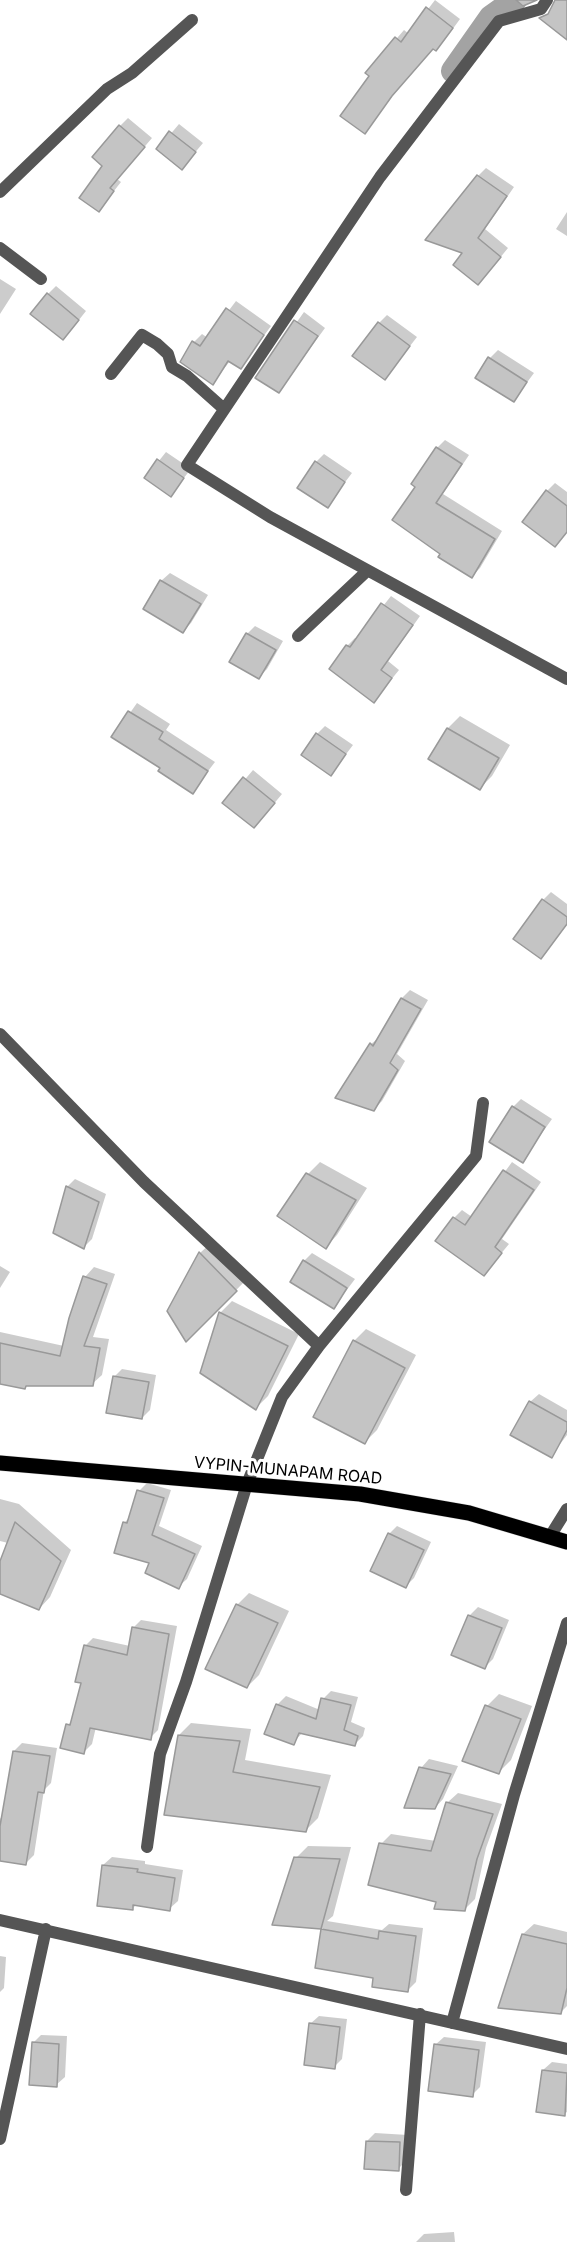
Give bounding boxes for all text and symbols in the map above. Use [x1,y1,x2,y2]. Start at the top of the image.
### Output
street label: VYPIN-MUNAPAM ROAD [193,1453,383,1489]

